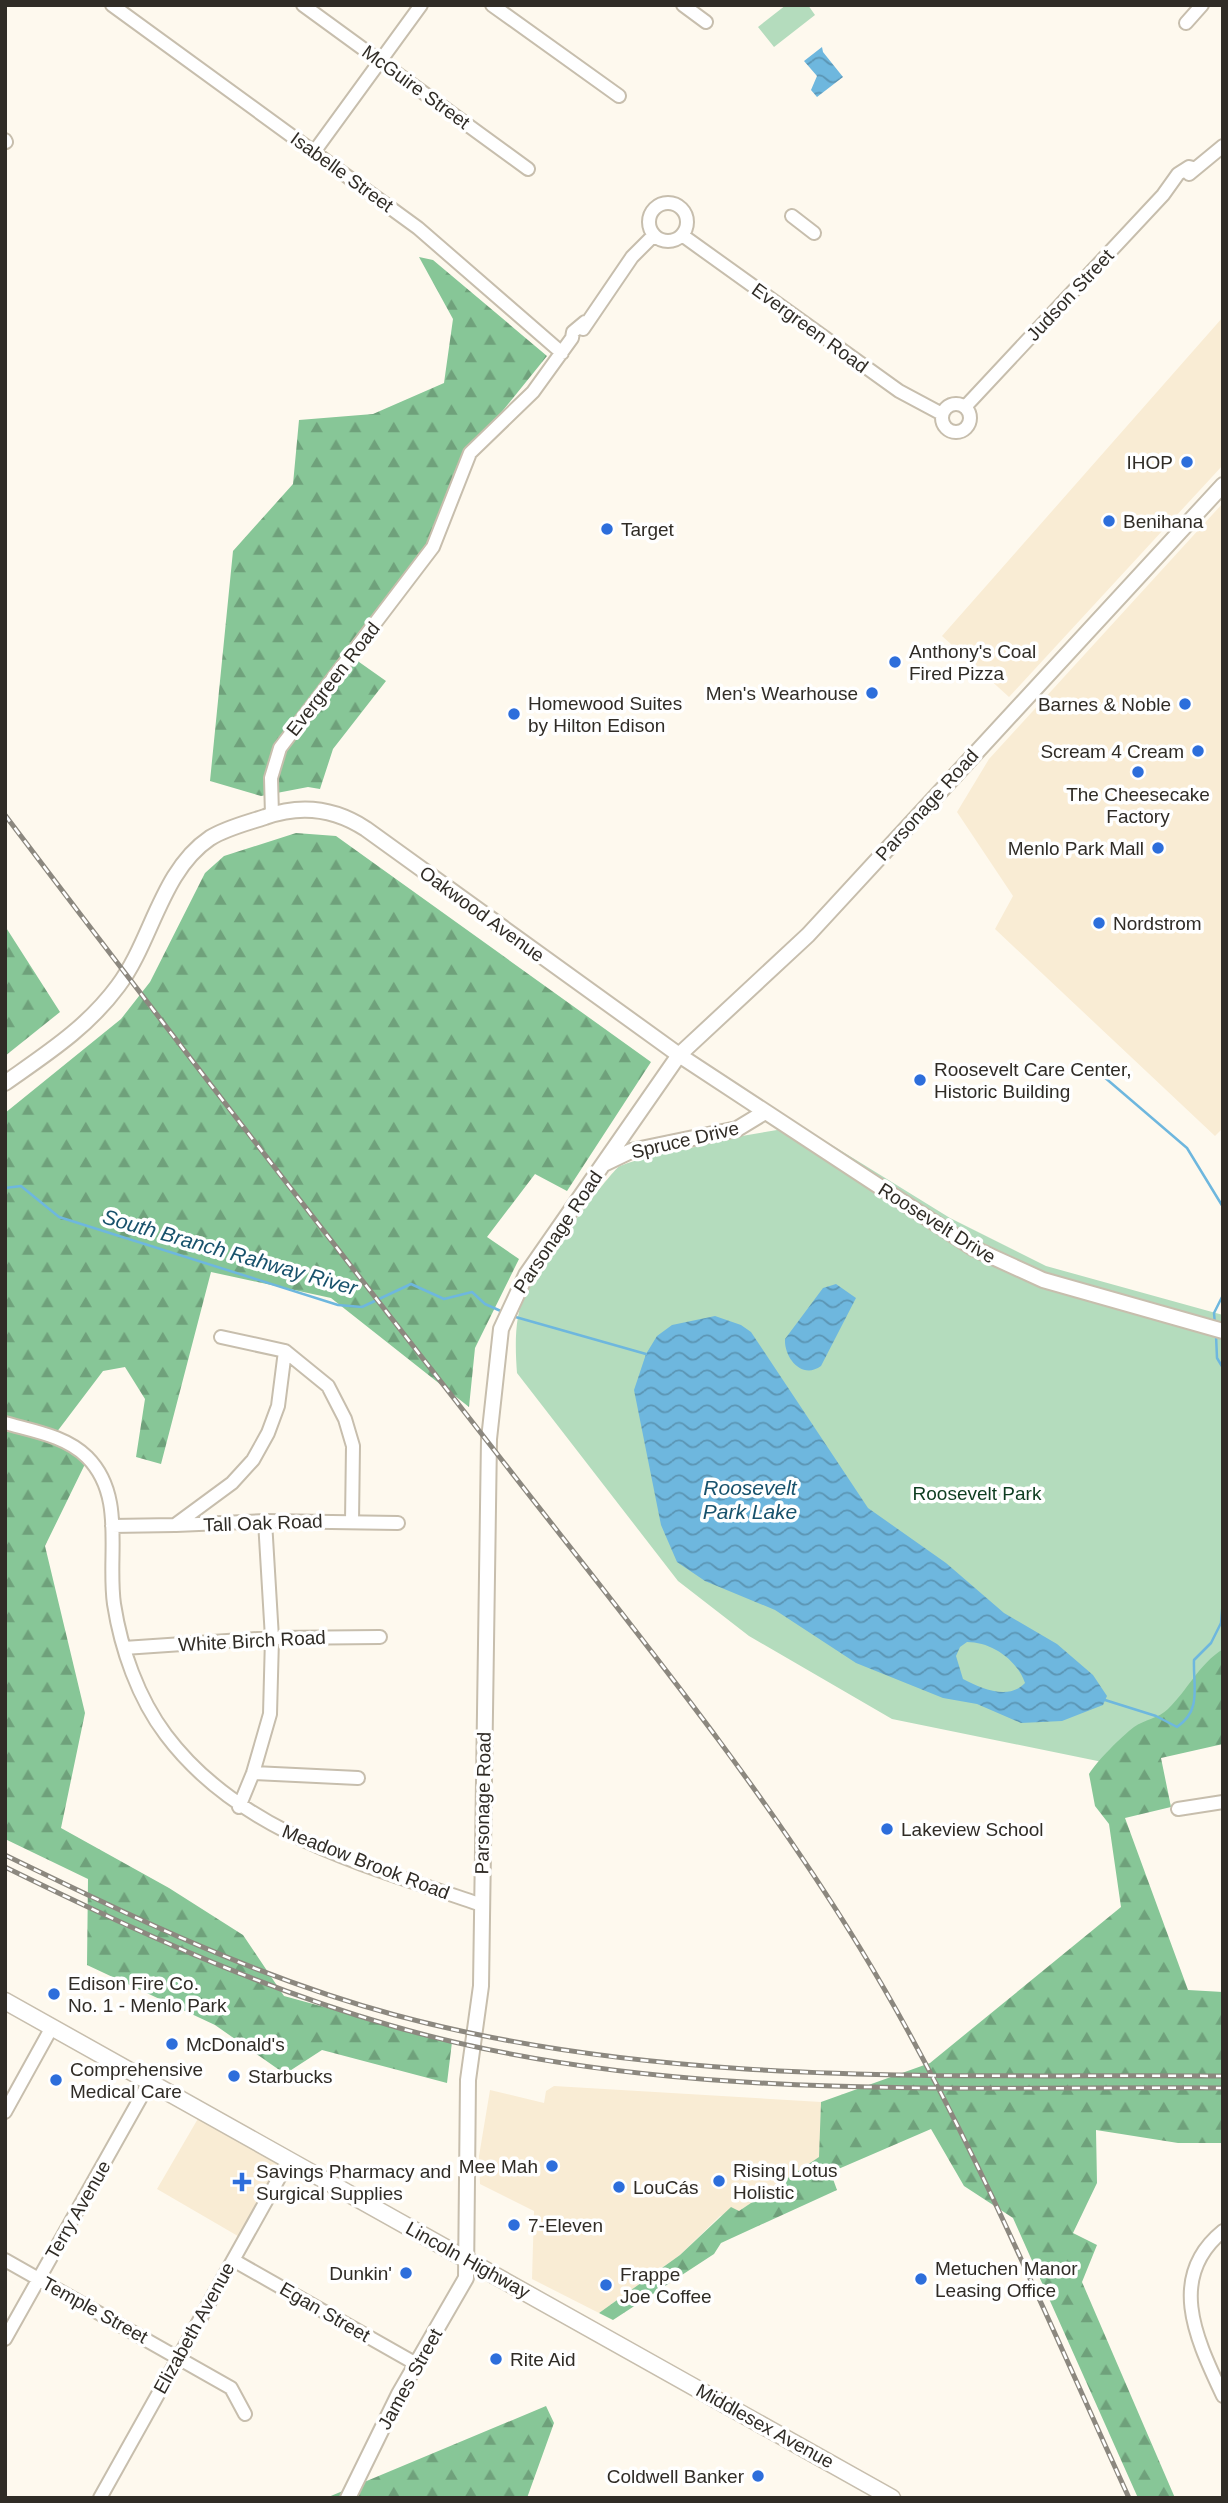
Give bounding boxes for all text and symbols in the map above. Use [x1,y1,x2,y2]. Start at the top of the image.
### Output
street label: McGuire Street [358,41,474,133]
street label: Isabelle Street [287,128,398,217]
street label: Judson Street [1022,244,1118,345]
street label: Evergreen Road [748,279,872,377]
place label: IHOP [1127,452,1173,473]
marker: IHOP [1179,454,1195,470]
place label: Benihana [1123,511,1204,532]
marker: Benihana [1101,513,1117,529]
place label: Target [621,519,675,540]
marker: Target [599,521,615,537]
street label: Evergreen Road [282,618,384,740]
place label: Anthony's Coal Fired Pizza [909,641,1036,684]
marker: Anthony's Coal Fired Pizza [887,654,903,670]
place label: Men's Wearhouse [706,683,858,704]
marker: Men's Wearhouse [864,685,880,701]
place label: Homewood Suites by Hilton Edison [528,693,682,736]
place label: Barnes & Noble [1038,694,1171,715]
marker: Barnes & Noble [1177,696,1193,712]
marker: Homewood Suites by Hilton Edison [506,706,522,722]
place label: Scream 4 Cream [1040,741,1184,762]
marker: Scream 4 Cream [1190,743,1206,759]
street label: Parsonage Road [871,745,983,865]
marker: The Cheesecake Factory [1130,764,1146,780]
place label: The Cheesecake Factory [1066,784,1210,827]
place label: Menlo Park Mall [1008,838,1144,859]
marker: Menlo Park Mall [1150,840,1166,856]
street label: Oakwood Avenue [416,862,548,966]
place label: Nordstrom [1113,913,1202,934]
marker: Nordstrom [1091,915,1107,931]
place label: Roosevelt Care Center, Historic Building [934,1059,1132,1102]
marker: Roosevelt Care Center, Historic Building [912,1072,928,1088]
street label: Spruce Drive [629,1117,741,1163]
street label: Parsonage Road [509,1167,607,1297]
street label: Roosevelt Drive [875,1179,999,1267]
water label: South Branch Rahway River [100,1205,361,1300]
water label: Roosevelt Park Lake [703,1476,798,1523]
park label: Roosevelt Park [913,1483,1042,1504]
street label: Tall Oak Road [203,1510,323,1536]
street label: White Birch Road [178,1627,326,1655]
street label: Parsonage Road [471,1732,495,1874]
place label: Lakeview School [901,1819,1044,1840]
street label: Meadow Brook Road [279,1820,453,1904]
marker: Lakeview School [879,1821,895,1837]
place label: Edison Fire Co. No. 1 - Menlo Park [68,1973,227,2016]
marker: Edison Fire Co. No. 1 - Menlo Park [46,1986,62,2002]
place label: McDonald's [186,2034,285,2055]
marker: McDonald's [164,2036,180,2052]
place label: Comprehensive Medical Care [70,2059,203,2102]
place label: Starbucks [248,2066,332,2087]
marker: Starbucks [226,2068,242,2084]
marker: Comprehensive Medical Care [48,2072,64,2088]
place label: Mee Mah [459,2156,538,2177]
street label: Terry Avenue [41,2157,115,2263]
marker: Mee Mah [544,2158,560,2174]
place label: Rising Lotus Holistic [733,2160,838,2203]
place label: Savings Pharmacy and Surgical Supplies [256,2161,451,2204]
marker: Rising Lotus Holistic [711,2173,727,2189]
marker: Savings Pharmacy and Surgical Supplies [234,2174,250,2190]
place label: LouCás [633,2177,699,2198]
marker: LouCás [611,2179,627,2195]
place label: 7-Eleven [528,2215,603,2236]
street label: Lincoln Highway [402,2217,534,2303]
marker: 7-Eleven [506,2217,522,2233]
place label: Metuchen Manor Leasing Office [935,2258,1078,2301]
street label: Elizabeth Avenue [149,2259,239,2397]
place label: Dunkin' [329,2263,392,2284]
place label: Frappe Joe Coffee [620,2264,712,2307]
marker: Dunkin' [398,2265,414,2281]
marker: Metuchen Manor Leasing Office [913,2271,929,2287]
street label: Temple Street [39,2272,152,2348]
marker: Frappe Joe Coffee [598,2277,614,2293]
street label: Egan Street [276,2278,374,2347]
street label: James Street [374,2324,447,2433]
place label: Rite Aid [510,2349,575,2370]
marker: Rite Aid [488,2351,504,2367]
street label: Middlesex Avenue [693,2380,837,2472]
place label: Coldwell Banker [607,2466,745,2487]
marker: Coldwell Banker [750,2468,766,2484]

